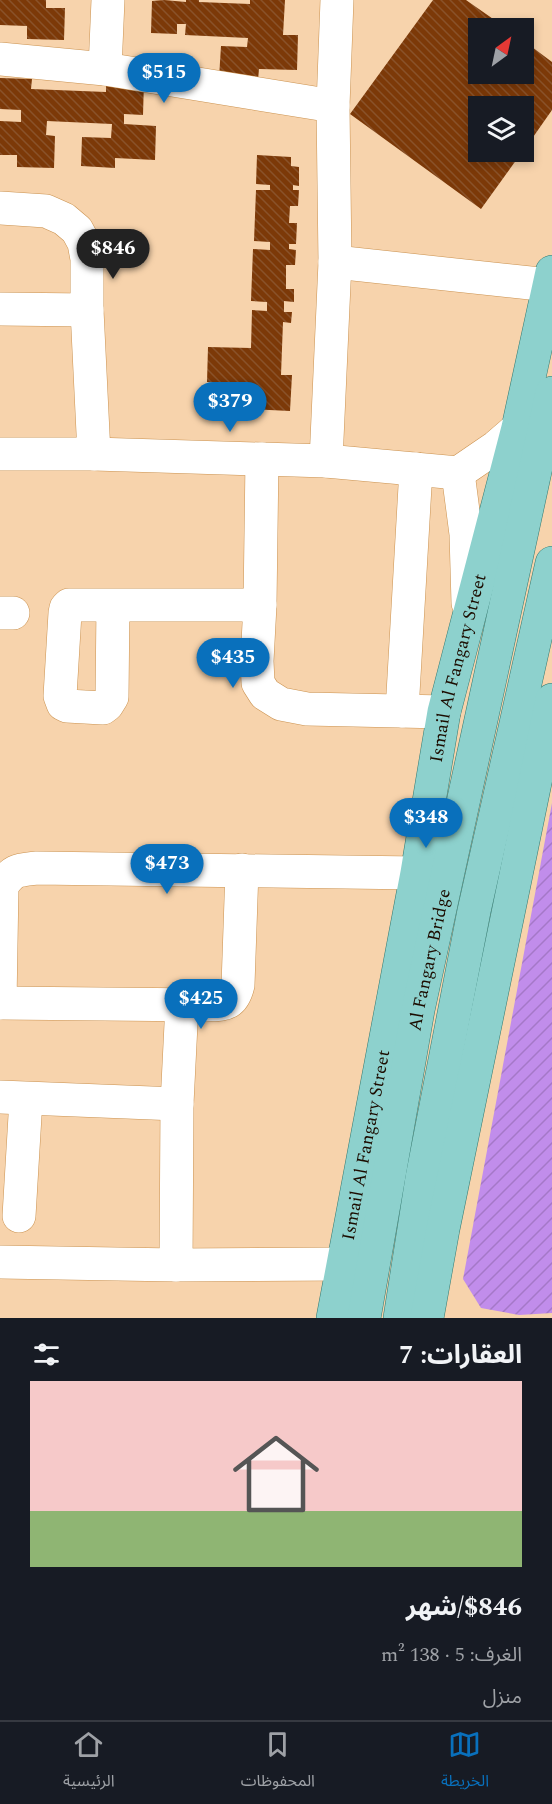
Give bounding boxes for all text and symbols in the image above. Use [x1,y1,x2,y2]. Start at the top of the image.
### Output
north arrow [468,18,534,84]
map controls [468,18,534,162]
pin: $515 [128,53,200,104]
text: $515 [142,57,186,87]
button: layers [468,96,534,162]
pin: $846 [77,229,149,280]
text: $846 [91,233,135,263]
pin: $379 [194,382,266,433]
text: $379 [208,386,252,416]
street label: Ismail Al Fangary Street [422,571,493,764]
pin: $435 [197,638,269,689]
text: $435 [211,642,255,672]
pin: $348 [390,798,462,849]
text: $348 [404,802,448,832]
pin: $473 [131,844,203,895]
text: $473 [145,848,189,878]
street label: Al Fangary Bridge [401,886,457,1033]
pin: $425 [165,979,237,1030]
text: $425 [179,983,223,1013]
street label: Ismail Al Fangary Street [334,1047,397,1243]
text: العقارات: 7 [399,1335,522,1375]
icon: filters [30,1338,63,1371]
icon: home [222,1420,330,1528]
text: $846/شهر [406,1587,522,1627]
text: الغرف: 5 · 138 m² [381,1640,522,1670]
text: منزل [483,1682,522,1712]
tab: الرئيسية [63,1728,115,1798]
tab: المحفوظات [241,1728,315,1798]
tab: الخريطة [441,1728,489,1798]

